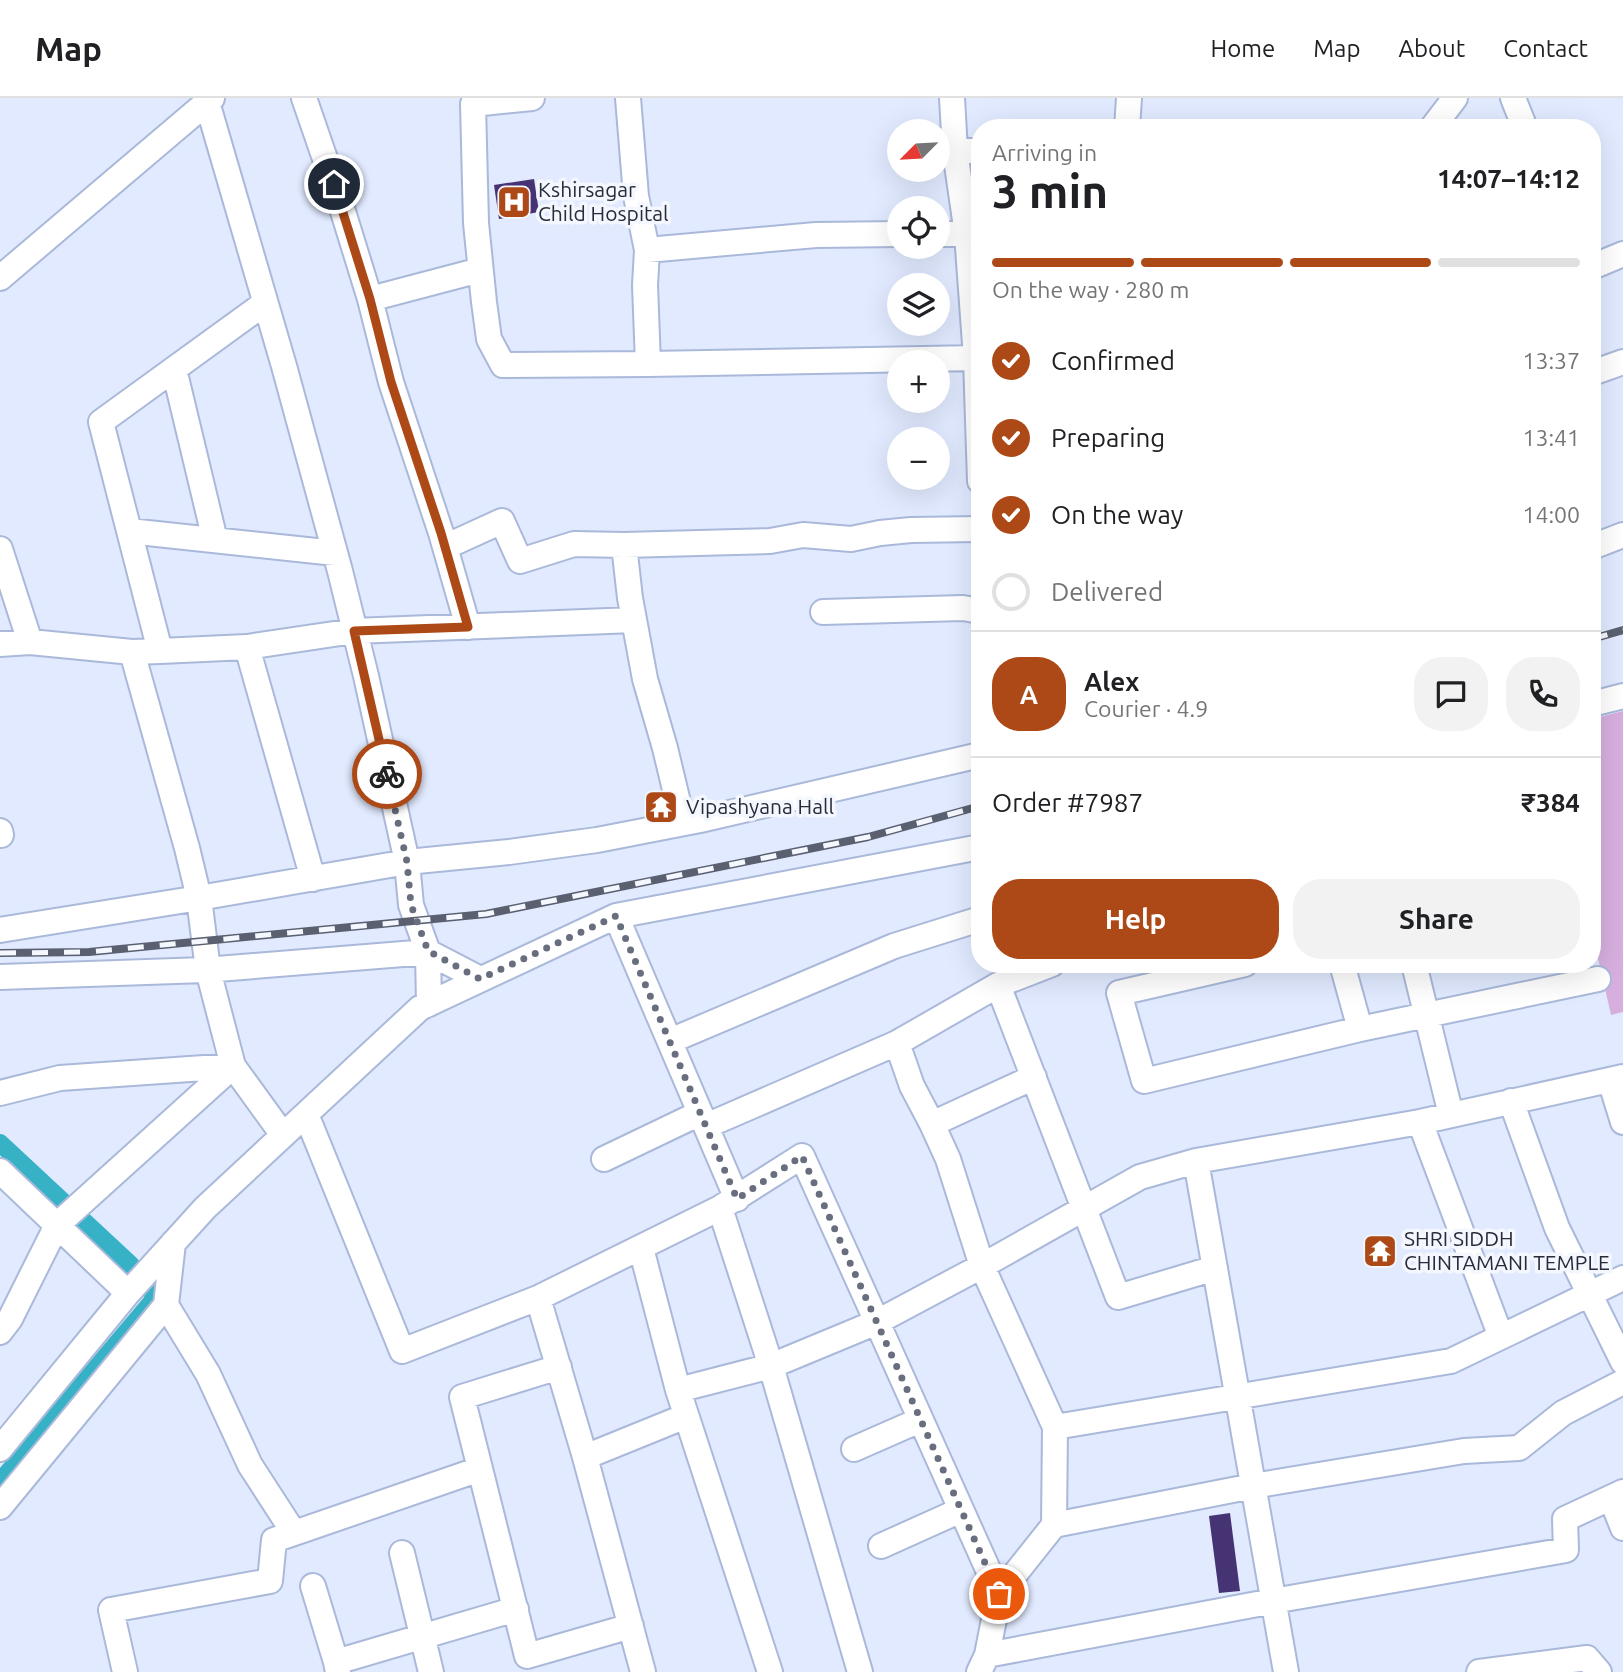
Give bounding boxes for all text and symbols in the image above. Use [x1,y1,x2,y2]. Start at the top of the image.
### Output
text: Map [35,30,102,67]
text: Home [1210,35,1275,62]
text: Map [1313,35,1360,62]
text: About [1398,35,1465,62]
text: Contact [1503,35,1588,62]
north arrow [887,119,950,182]
map controls [887,119,950,490]
text: Arriving in [992,140,1097,165]
pin [304,154,364,214]
text: 14:07–14:12 [1437,164,1580,193]
icon: home [315,165,353,203]
text: 3 min [992,165,1108,217]
place label: Kshirsagar Child Hospital [538,177,669,225]
hospital icon: Kshirsagar Child Hospital [495,183,533,221]
button: locate [887,196,950,259]
button: layers [887,273,950,336]
text: On the way · 280 m [992,277,1189,302]
icon: check [992,342,1030,380]
text: Confirmed [1051,346,1175,375]
text: 13:37 [1522,348,1580,373]
button: + [887,350,950,413]
icon: check [992,419,1030,457]
text: Preparing [1051,423,1165,452]
text: 13:41 [1522,425,1580,450]
button: − [887,427,950,490]
icon: check [992,496,1030,534]
text: On the way [1051,500,1183,529]
text: 14:00 [1522,502,1580,527]
text: Delivered [1051,577,1163,606]
button: chat [1414,657,1488,731]
button: phone [1506,657,1580,731]
text: Alex [1084,667,1139,696]
text: A [1020,680,1038,709]
text: Courier · 4.9 [1084,696,1208,721]
courier [352,739,422,809]
icon: bike [368,755,406,793]
temple icon: Vipashyana Hall [642,788,680,826]
text: Order #7987 [992,788,1143,817]
text: ₹384 [1521,788,1580,817]
place label: Vipashyana Hall [686,794,834,818]
button: Help [992,879,1279,959]
button: Share [1293,879,1580,959]
place label: SHRI SIDDH CHINTAMANI TEMPLE [1404,1226,1610,1274]
temple icon: SHRI SIDDH CHINTAMANI TEMPLE [1361,1232,1399,1270]
pin [969,1564,1029,1624]
icon: bag [980,1575,1018,1613]

